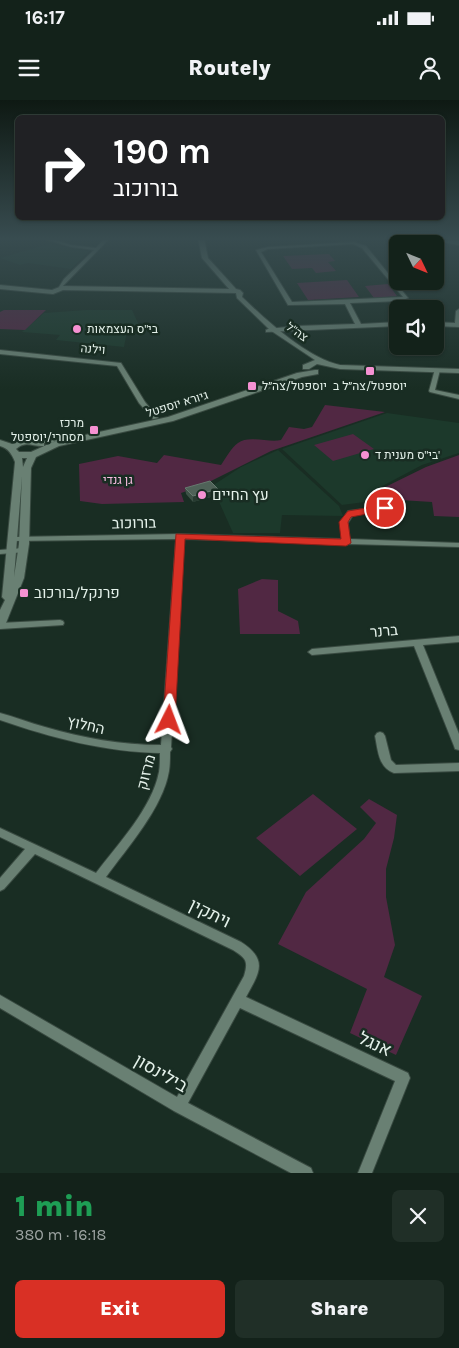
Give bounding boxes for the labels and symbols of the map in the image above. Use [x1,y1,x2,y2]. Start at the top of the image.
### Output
north arrow [389,235,444,290]
street label: צה"ל [283,320,311,345]
place label: בי"ס העצמאות [87,322,159,336]
marker: בי"ס העצמאות [71,323,83,335]
street label: וילנה [80,341,106,357]
marker: יוספטל/צה״ל ב [364,365,376,377]
place label: יוספטל/צה״ל [262,379,327,393]
place label: יוספטל/צה״ל ב [333,379,407,393]
marker: יוספטל/צה״ל [246,380,258,392]
street label: גיורא יוספטל [144,388,210,420]
place label: מרכז מסחרי/יוספטל [11,416,84,444]
marker: מרכז מסחרי/יוספטל [88,424,100,436]
place label: בי"ס מענית ד' [375,448,440,462]
marker: בי"ס מענית ד' [359,449,371,461]
park label: גן גנדי [103,473,133,487]
place label: עץ החיים [212,486,269,504]
pin [364,487,406,529]
marker: עץ החיים [196,489,208,501]
street label: בורוכוב [112,514,156,532]
place label: פרנקל/בורכוב [34,584,120,602]
marker: פרנקל/בורכוב [18,587,30,599]
street label: ברנר [369,621,399,641]
position arrow [142,693,194,745]
street label: החלוץ [65,712,107,738]
street label: מרזוק [133,752,159,792]
street label: ויתקין [186,894,234,932]
street label: אנגל [355,1027,395,1061]
street label: בילינסון [130,1049,192,1097]

